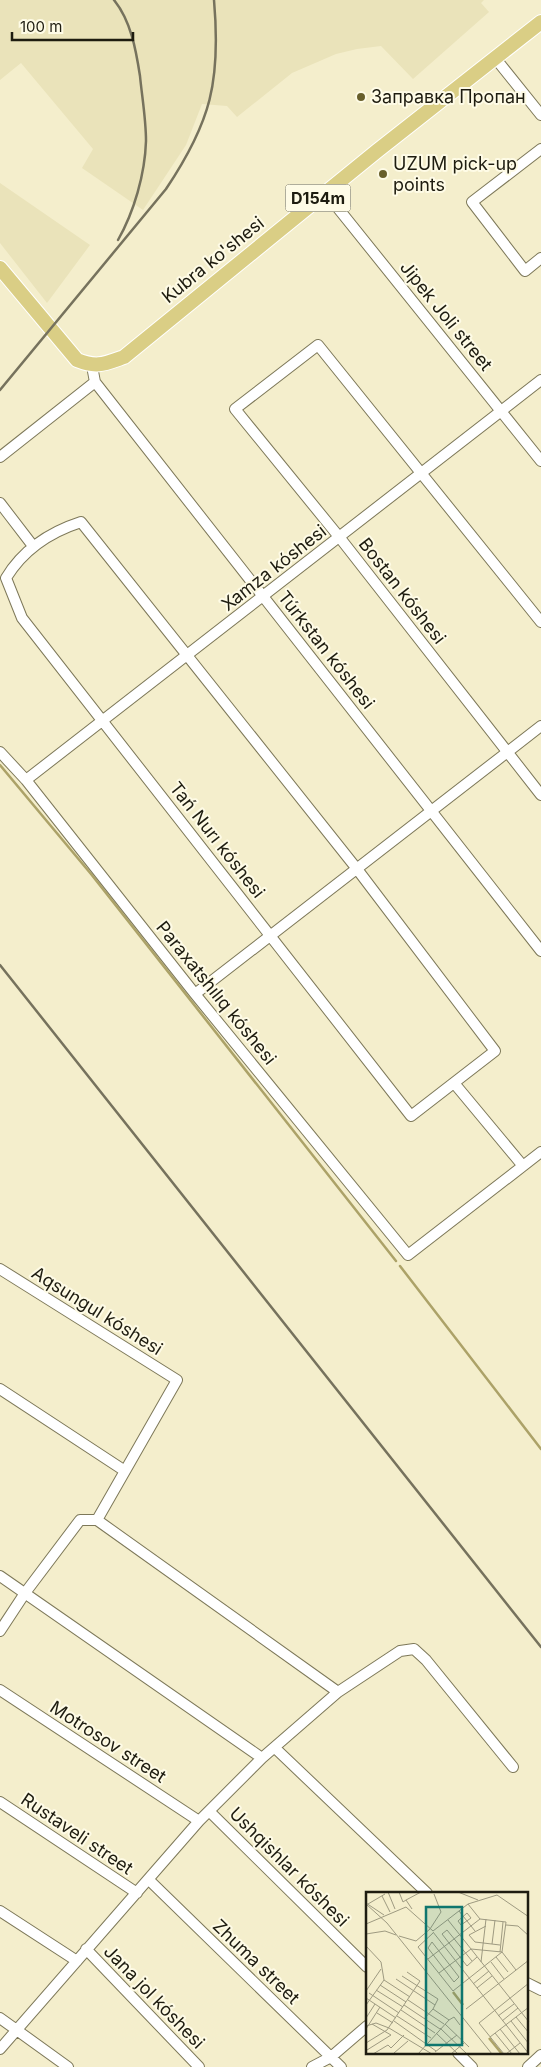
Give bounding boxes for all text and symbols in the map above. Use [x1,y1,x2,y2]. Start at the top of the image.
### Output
scale bar [12,10,134,42]
text: 100 m [20,17,62,36]
place label: Заправка Пропан [371,86,526,107]
marker: Заправка Пропан [355,91,367,103]
place label: UZUM pick-up points [393,153,517,195]
marker: UZUM pick-up points [377,168,389,180]
road number: D154m [286,184,350,212]
street label: Kubra ko'shesi [158,212,268,307]
street label: Jipek Joli street [396,257,497,375]
street label: Xamza kóshesi [217,520,330,615]
street label: Bostan kóshesi [355,534,450,648]
street label: Túrkstan kóshesi [274,587,379,713]
street label: Tań Nurı kóshesi [166,777,269,902]
street label: Paraxatshılıq kóshesi [152,917,281,1069]
street label: Aqsungul kóshesi [28,1262,166,1359]
street label: Motrosov street [46,1696,170,1787]
street label: Rustaveli street [17,1788,137,1879]
street label: Ushqishlar kóshesi [225,1803,353,1931]
inset map [366,1892,528,2054]
street label: Zhuma street [209,1915,304,2008]
street label: Jana jol kóshesi [100,1941,209,2053]

